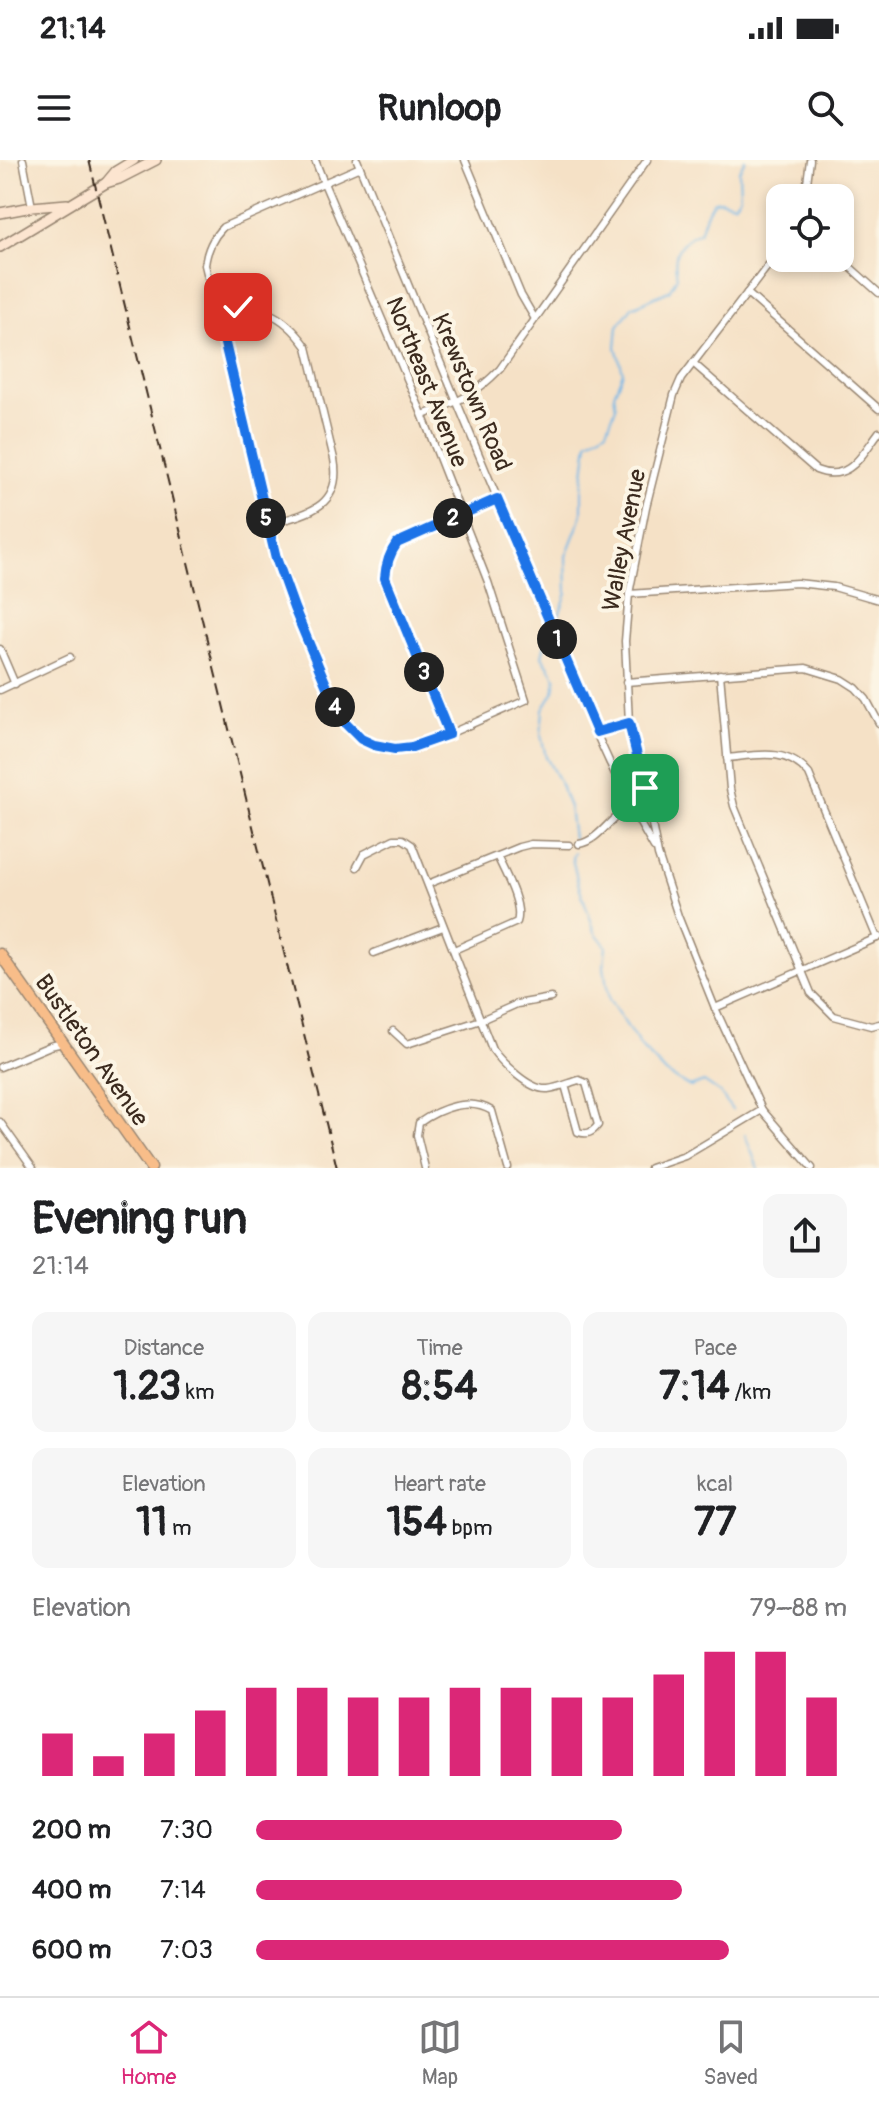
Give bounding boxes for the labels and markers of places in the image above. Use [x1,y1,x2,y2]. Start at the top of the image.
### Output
pin [204,273,272,341]
pin: 5 [246,498,286,538]
pin: 2 [433,498,473,538]
pin: 1 [537,619,577,659]
pin: 3 [404,652,444,692]
pin: 4 [315,687,355,727]
pin [611,754,679,822]

